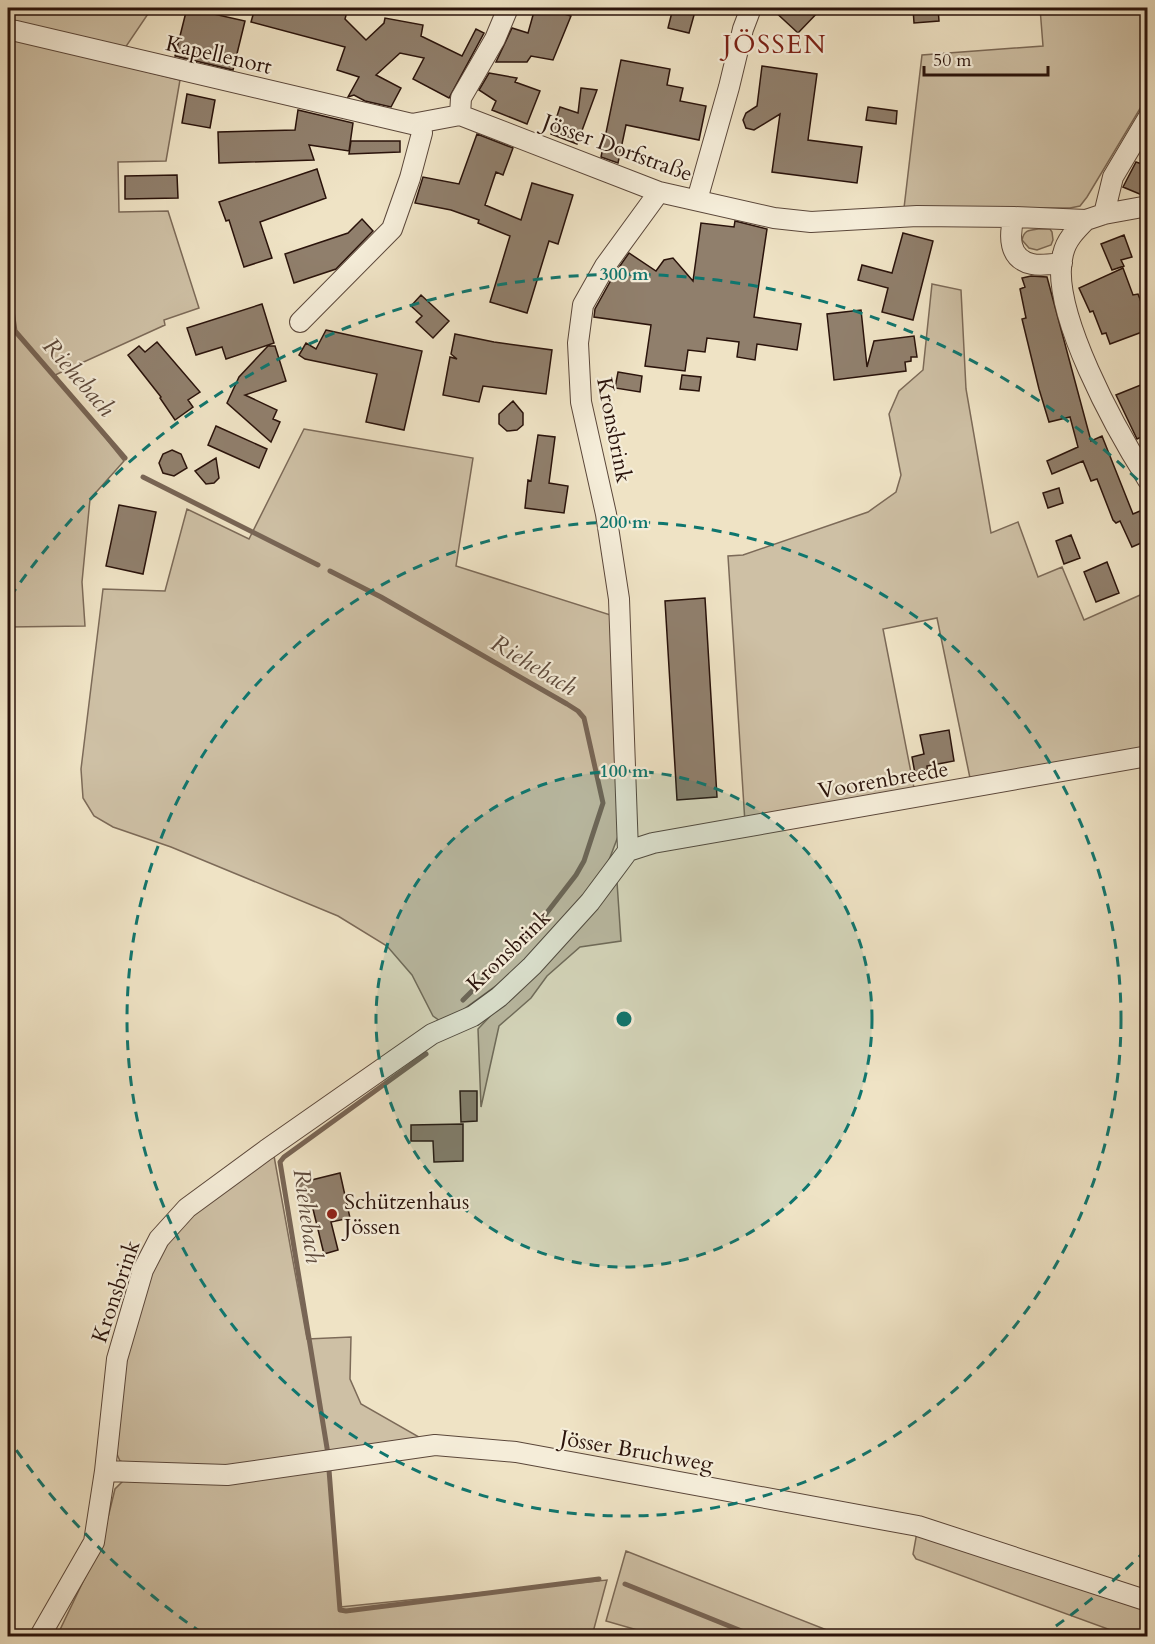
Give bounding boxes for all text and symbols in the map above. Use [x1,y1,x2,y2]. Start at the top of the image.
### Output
district label: JÖSSEN [719,27,827,62]
street label: Kapellenort [163,28,275,82]
scale bar [924,39,1048,77]
text: 50 m [933,48,972,73]
street label: Jösser Dorfstraße [536,106,697,189]
text: 300 m [599,262,649,287]
water label: Riehebach [35,331,123,424]
street label: Kronsbrink [589,375,639,486]
text: 200 m [599,510,649,535]
water label: Riehebach [485,627,583,704]
street label: Voorenbreede [816,754,951,806]
text: 100 m [599,759,649,784]
street label: Kronsbrink [460,903,558,998]
centre of rings [614,1009,634,1029]
water label: Riehebach [285,1167,331,1266]
place label: Schützenhaus Jössen [341,1187,469,1242]
marker: Schützenhaus Jössen [325,1207,339,1221]
street label: Kronsbrink [84,1236,148,1347]
street label: Jösser Bruchweg [555,1422,716,1479]

